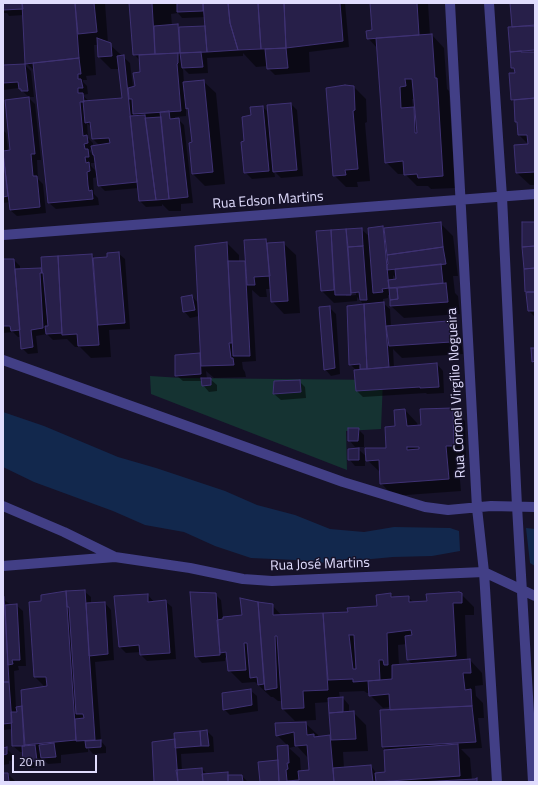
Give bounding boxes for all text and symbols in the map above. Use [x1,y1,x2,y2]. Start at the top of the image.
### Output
street label: Rua Edson Martins [212,189,324,213]
street label: Rua Coronel Virgílio Nogueira [444,307,470,479]
street label: Rua José Martins [270,555,370,575]
scale bar [14,747,99,773]
text: 20 m [19,752,45,771]

